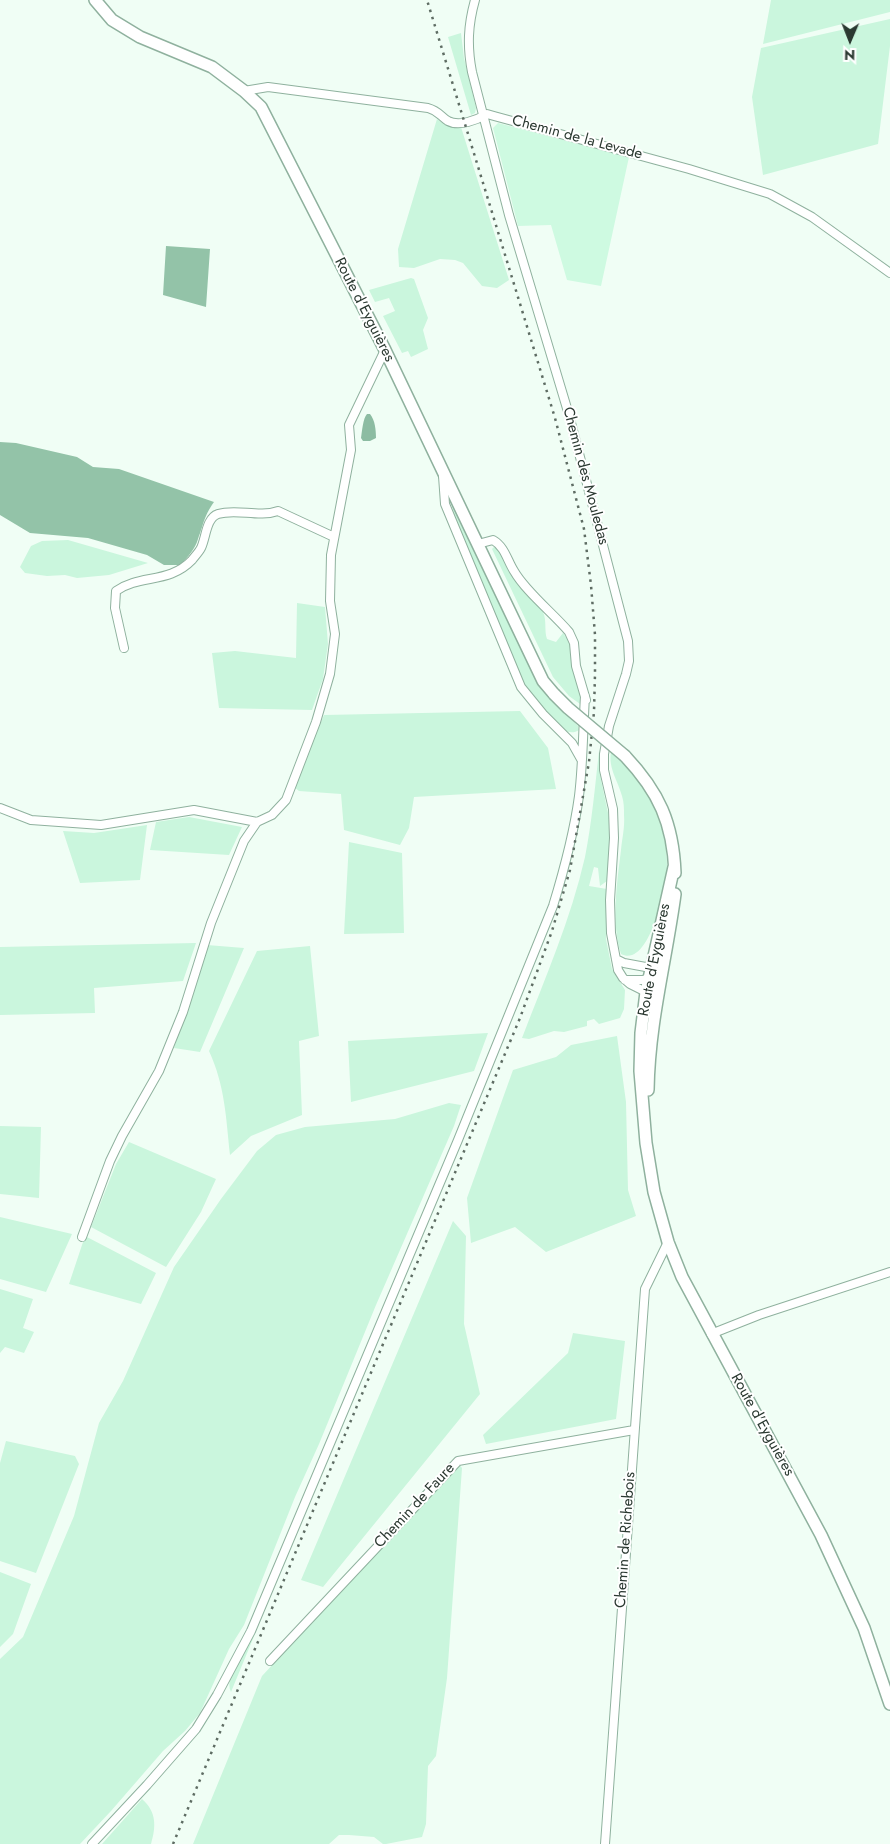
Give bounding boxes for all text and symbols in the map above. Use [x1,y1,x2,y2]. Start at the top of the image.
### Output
north arrow [825,15,875,65]
text: N [844,45,855,65]
street label: Chemin de la Levade [510,112,644,164]
street label: Route d'Eyguières [330,255,398,365]
street label: Chemin des Mouledas [558,405,612,547]
street label: Route d'Eyguières [635,902,675,1018]
street label: Route d'Eyguières [726,1371,798,1479]
street label: Chemin de Faure [371,1460,459,1552]
street label: Chemin de Richebois [612,1471,640,1609]

